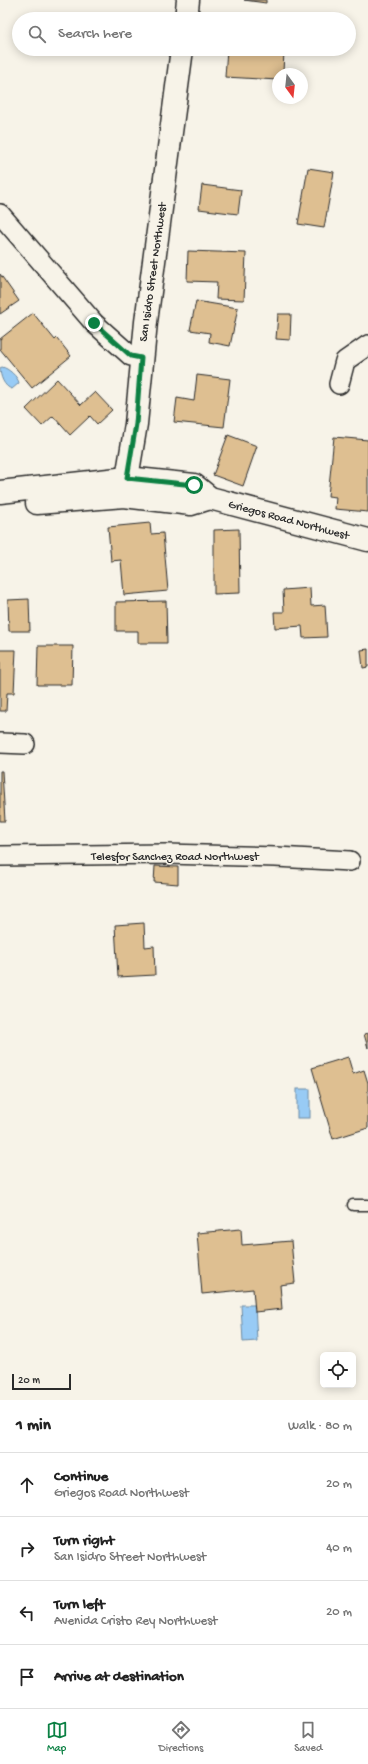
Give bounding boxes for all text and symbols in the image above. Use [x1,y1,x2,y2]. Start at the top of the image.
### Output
search box [12,12,356,56]
icon: search [26,23,48,45]
text: Search here [58,25,132,43]
north arrow [272,68,308,104]
street label: San Isidro Street Northwest [137,201,171,343]
route end [85,314,103,332]
route start [185,476,203,494]
street label: Griegos Road Northwest [227,498,351,544]
street label: Telesfor Sanchez Road Northwest [90,851,260,865]
map controls [320,1352,356,1388]
button: locate [320,1352,356,1388]
scale bar [12,1372,71,1391]
text: 20 m [18,1375,40,1387]
text: 1 min [16,1416,51,1436]
text: Walk · 80 m [288,1419,352,1434]
text: Continue [54,1468,108,1486]
icon: ahead [16,1474,38,1496]
text: 20 m [326,1477,352,1492]
text: Griegos Road Northwest [54,1486,189,1501]
text: Turn right [54,1532,114,1550]
icon: right [16,1538,38,1560]
text: 40 m [326,1541,352,1556]
text: San Isidro Street Northwest [54,1550,206,1565]
text: Turn left [54,1596,105,1614]
icon: left [16,1602,38,1624]
text: 20 m [326,1605,352,1620]
text: Avenida Cristo Rey Northwest [54,1614,217,1629]
icon: arrive [16,1666,38,1688]
text: Arrive at destination [54,1668,184,1686]
tab: Map [46,1719,68,1755]
tab: Directions [159,1719,203,1755]
tab: Saved [294,1719,322,1755]

